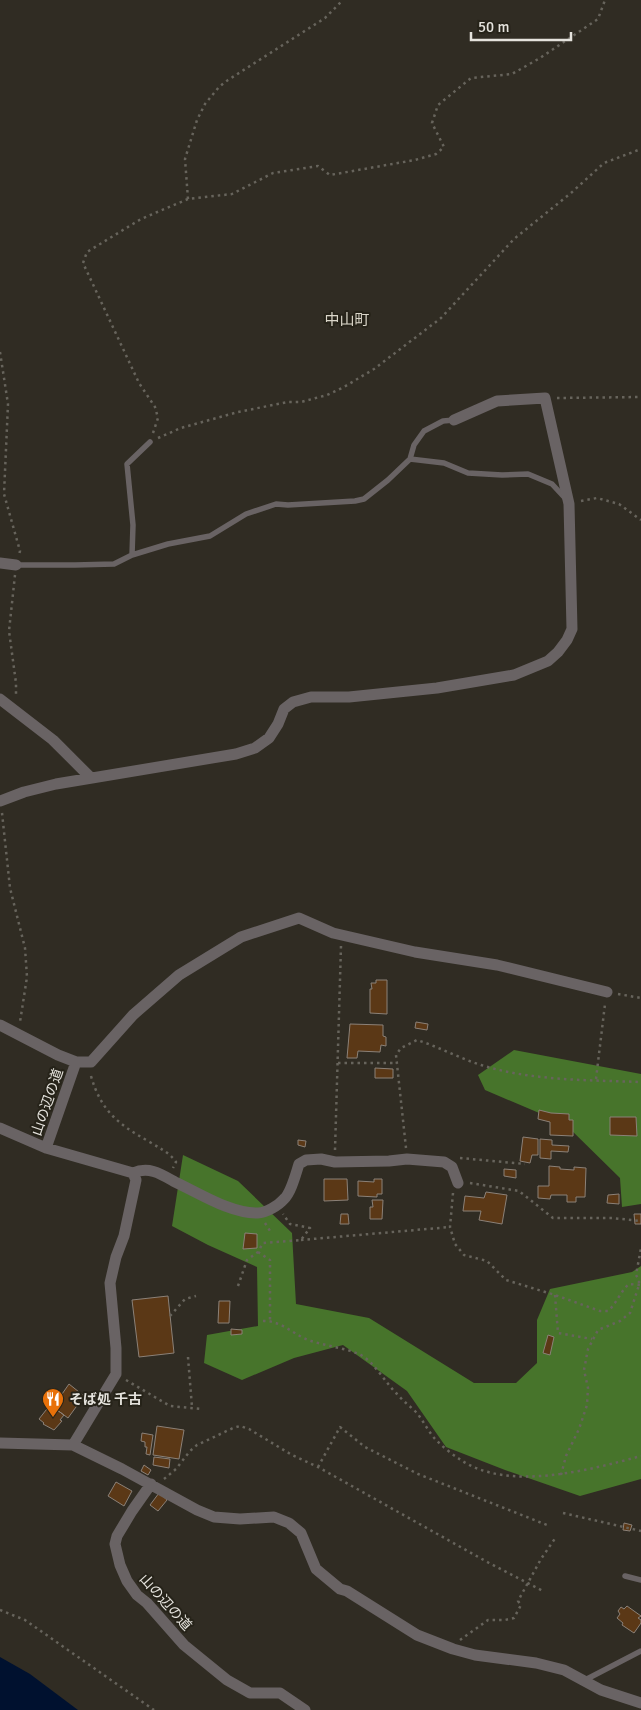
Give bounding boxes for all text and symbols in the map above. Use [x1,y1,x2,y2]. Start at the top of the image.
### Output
scale bar [471,10,571,42]
text: 50 m [478,18,509,36]
district label: 中山町 [324,311,370,329]
street label: 山の辺の道 [28,1066,67,1138]
restaurant icon: そば処 千古 [41,1387,65,1418]
place label: そば処 千古 [69,1391,142,1408]
street label: 山の辺の道 [136,1571,195,1634]

